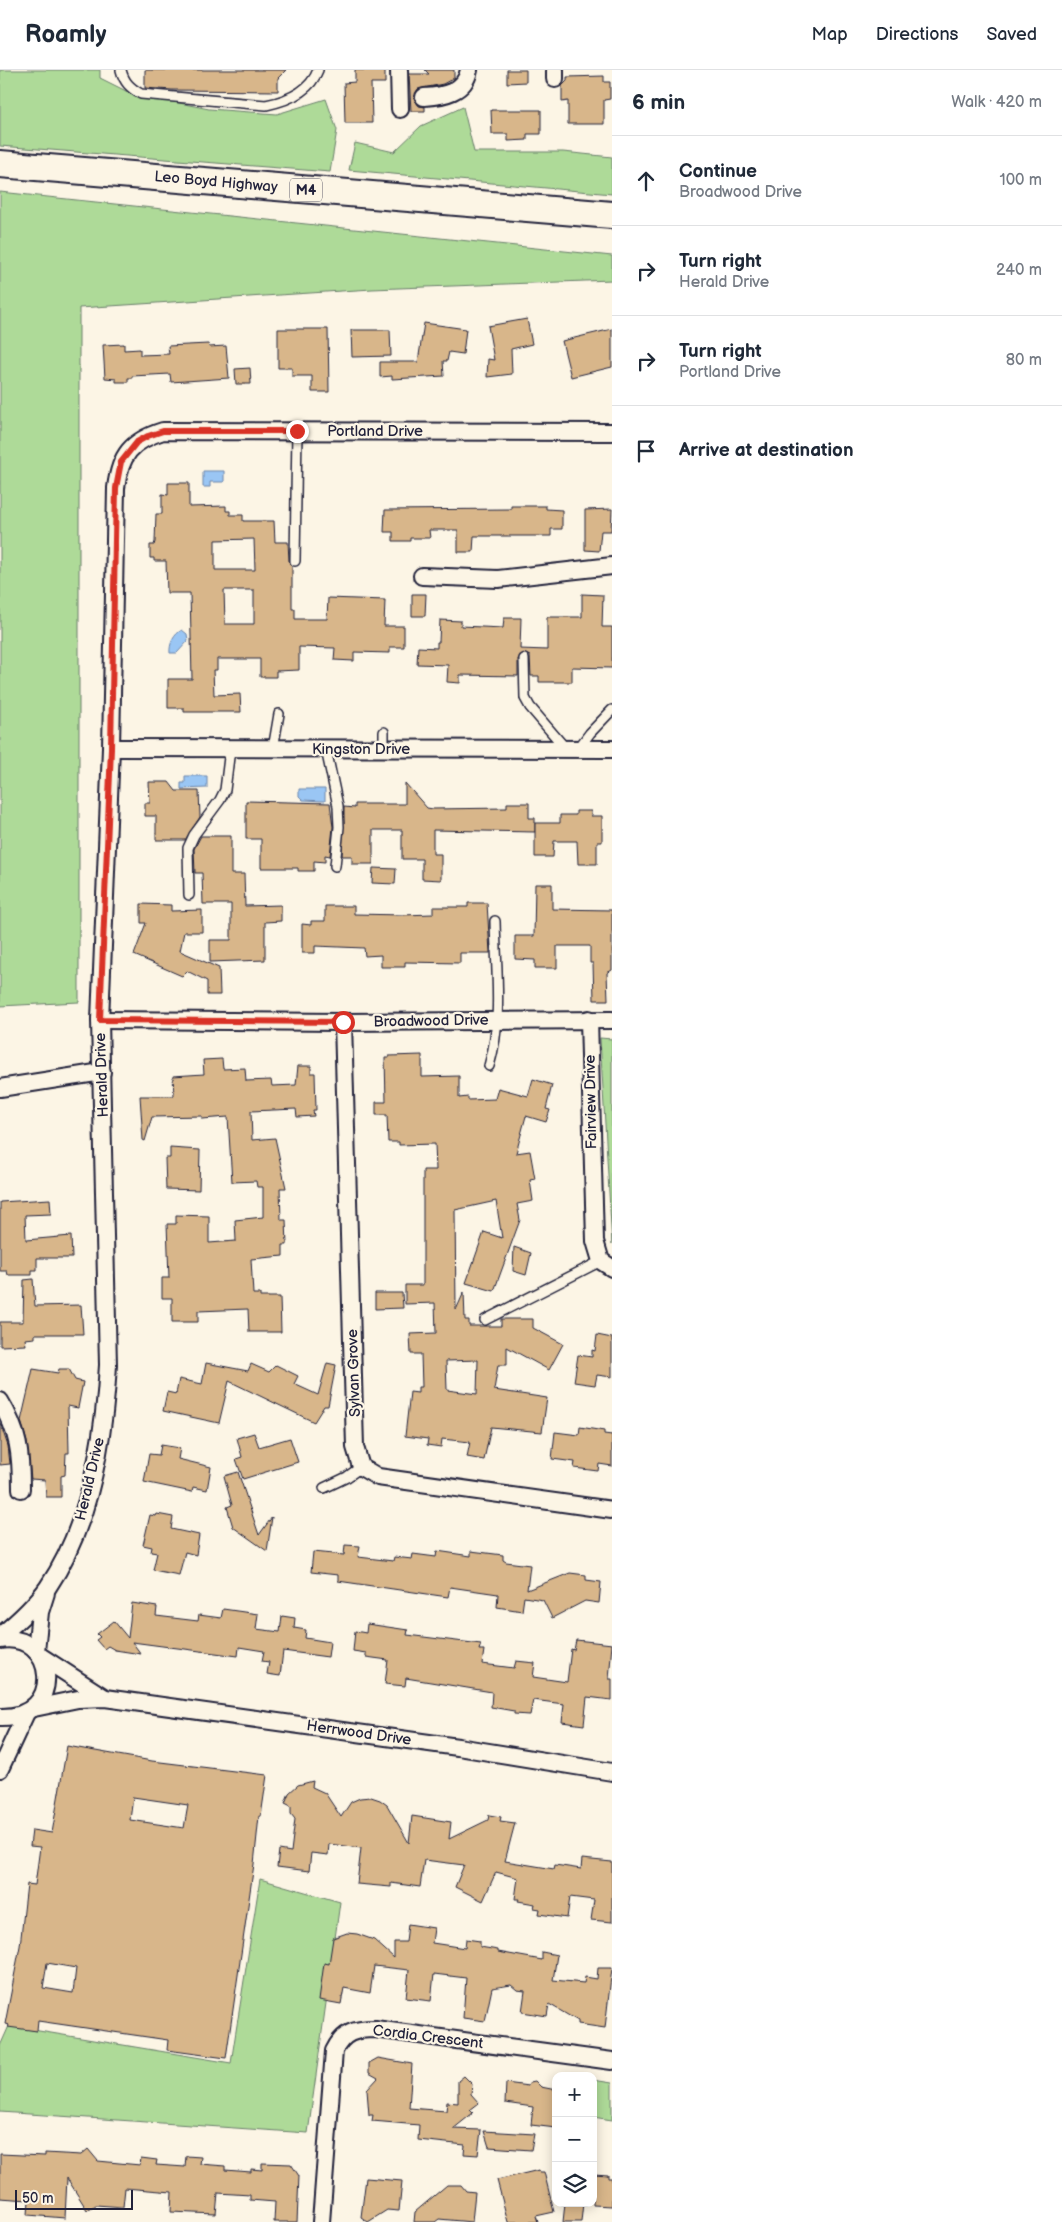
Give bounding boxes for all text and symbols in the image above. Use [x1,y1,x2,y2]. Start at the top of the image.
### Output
text: Roamly [25,20,106,49]
text: Map [812,24,848,45]
text: Directions [876,24,958,45]
text: Saved [986,24,1037,45]
text: 6 min [632,90,685,115]
text: Walk · 420 m [951,93,1042,112]
text: Continue [679,160,757,183]
street label: Leo Boyd Highway [154,167,279,197]
icon: ahead [632,167,660,195]
text: 100 m [999,171,1042,190]
road number: M4 [290,178,322,202]
text: Broadwood Drive [679,183,802,202]
text: Turn right [679,250,762,273]
icon: right [632,257,660,285]
text: 240 m [996,261,1042,280]
text: Herald Drive [679,273,769,292]
text: Turn right [679,340,762,363]
icon: right [632,347,660,375]
text: 80 m [1006,351,1042,370]
text: Portland Drive [679,363,781,382]
route end [286,420,309,443]
street label: Portland Drive [327,422,423,441]
icon: arrive [632,437,660,465]
text: Arrive at destination [679,439,854,462]
street label: Kingston Drive [312,740,410,759]
street label: Broadwood Drive [373,1010,489,1032]
route start [332,1011,355,1034]
street label: Herald Drive [91,1032,113,1118]
street label: Fairview Drive [581,1054,601,1150]
street label: Sylvan Grove [343,1329,365,1417]
street label: Herald Drive [71,1436,109,1522]
street label: Herrwood Drive [305,1716,413,1750]
street label: Cordia Crescent [372,2021,485,2053]
map controls [552,2072,597,2207]
button: + [552,2072,597,2117]
button: − [552,2117,597,2162]
button: layers [552,2162,597,2207]
scale bar [15,2187,132,2210]
text: 50 m [22,2190,54,2207]

